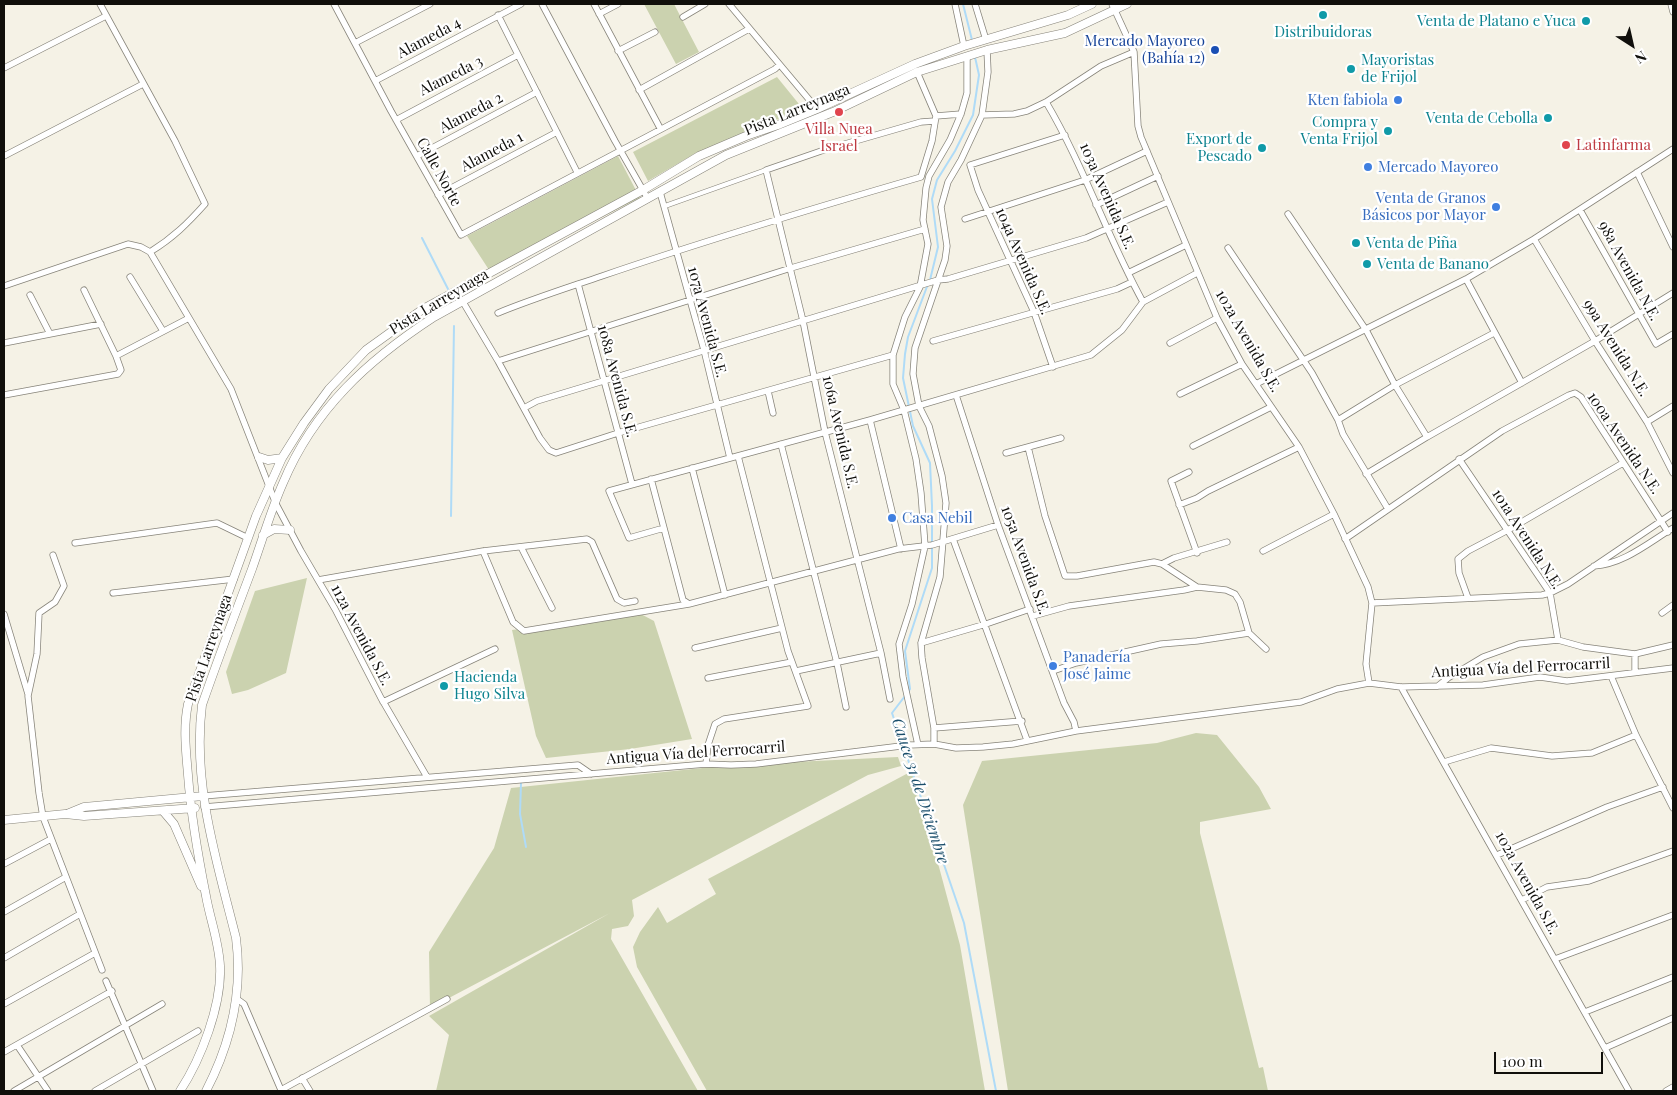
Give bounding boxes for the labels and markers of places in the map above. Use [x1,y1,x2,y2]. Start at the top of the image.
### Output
marker: Distribuidoras [1317,9,1329,21]
place label: Venta de Platano e Yuca [1417,12,1576,30]
marker: Venta de Platano e Yuca [1580,15,1592,27]
place label: Distribuidoras [1274,23,1372,41]
place label: Mercado Mayoreo (Bahía 12) [1085,32,1205,67]
marker: Mercado Mayoreo (Bahía 12) [1209,44,1221,56]
place label: Mayoristas de Frijol [1361,51,1434,86]
marker: Mayoristas de Frijol [1345,63,1357,75]
place label: Kten fabiola [1307,91,1388,109]
marker: Kten fabiola [1392,94,1404,106]
marker: Villa Nuea Israel [833,106,845,118]
place label: Venta de Cebolla [1426,109,1538,127]
marker: Venta de Cebolla [1542,112,1554,124]
place label: Compra y Venta Frijol [1300,113,1378,148]
place label: Villa Nuea Israel [805,120,873,155]
marker: Compra y Venta Frijol [1382,125,1394,137]
place label: Export de Pescado [1186,130,1252,165]
place label: Latinfarma [1576,136,1651,154]
marker: Latinfarma [1560,139,1572,151]
marker: Export de Pescado [1256,142,1268,154]
place label: Mercado Mayoreo [1378,158,1498,176]
marker: Mercado Mayoreo [1362,161,1374,173]
place label: Venta de Granos Básicos por Mayor [1362,189,1486,224]
marker: Venta de Granos Básicos por Mayor [1490,201,1502,213]
place label: Venta de Piña [1366,234,1457,252]
marker: Venta de Piña [1350,237,1362,249]
place label: Venta de Banano [1377,255,1489,273]
marker: Venta de Banano [1361,258,1373,270]
place label: Casa Nebil [902,509,973,527]
marker: Casa Nebil [886,512,898,524]
place label: Panadería José Jaime [1063,648,1131,683]
marker: Panadería José Jaime [1047,660,1059,672]
place label: Hacienda Hugo Silva [454,668,525,703]
marker: Hacienda Hugo Silva [438,680,450,692]

